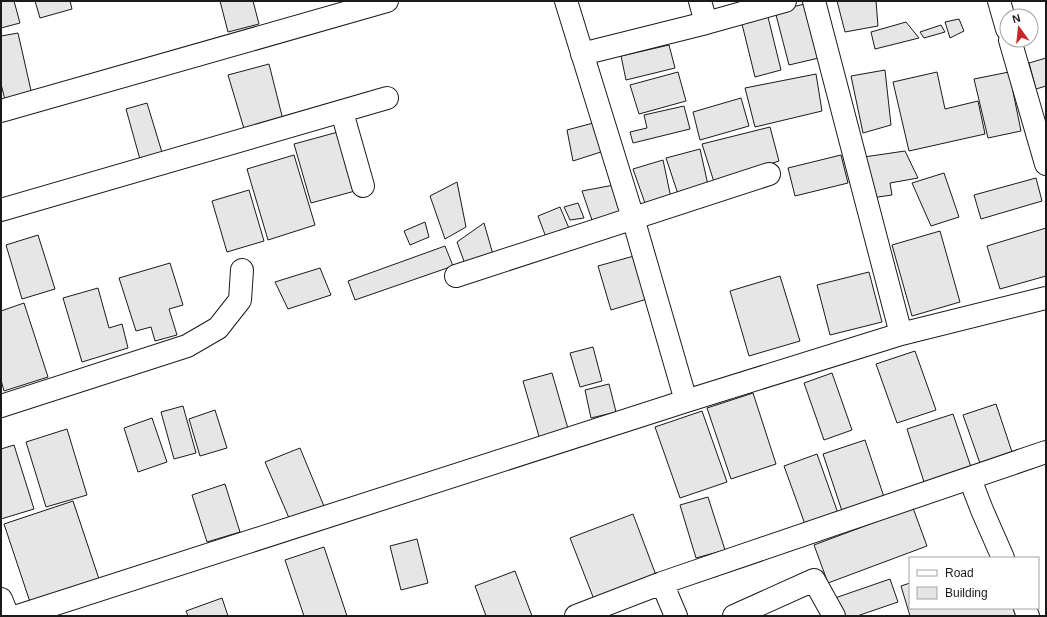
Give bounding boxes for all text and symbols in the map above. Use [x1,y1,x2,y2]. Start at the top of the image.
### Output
north arrow [999,8,1039,48]
text: N [1011,12,1022,25]
legend [909,557,1039,609]
text: Road [945,566,974,580]
text: Building [945,586,988,600]

